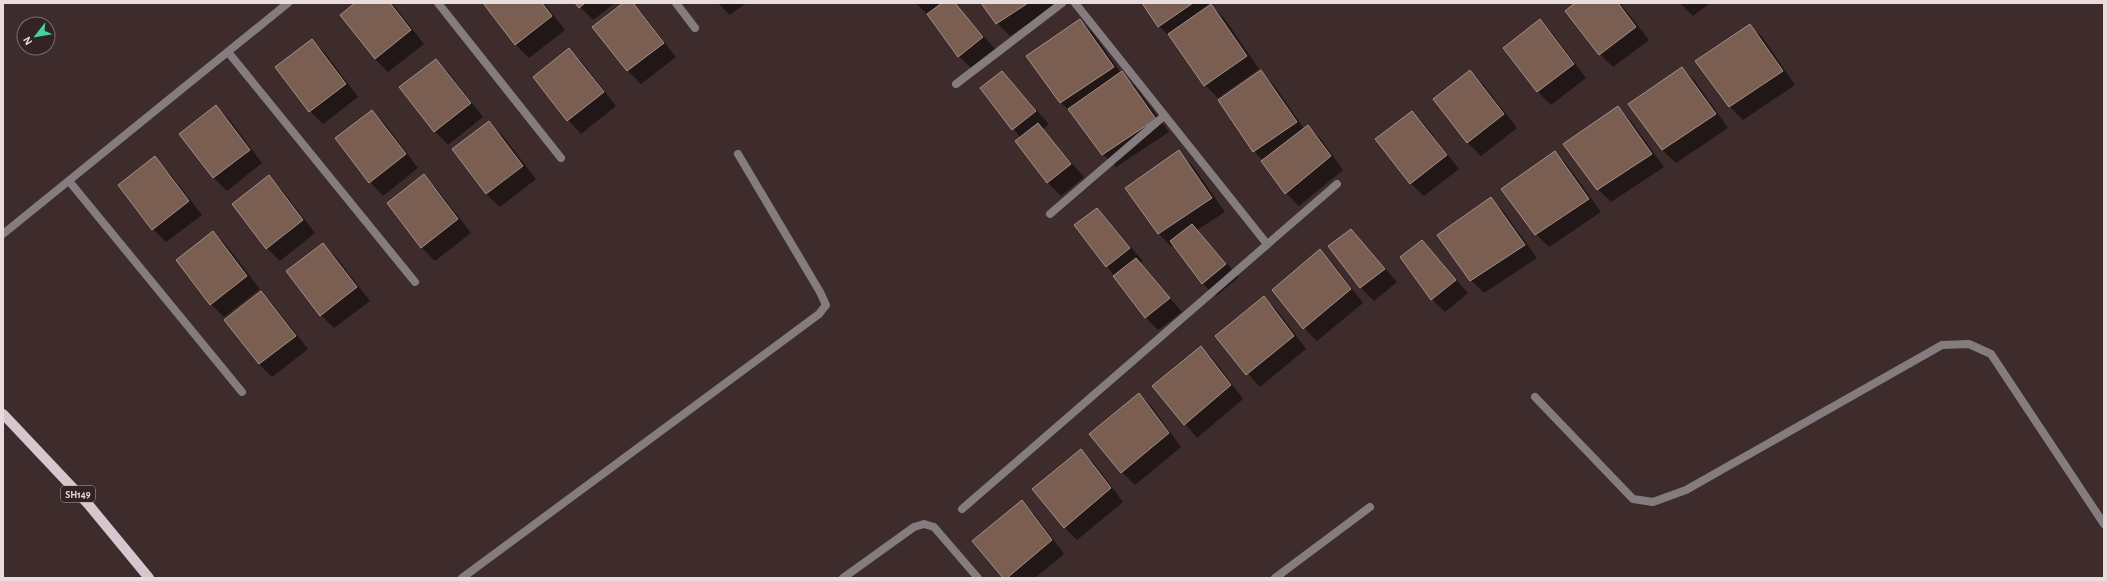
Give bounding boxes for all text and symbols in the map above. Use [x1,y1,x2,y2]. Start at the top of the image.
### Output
north arrow [16,16,56,56]
text: N [21,35,35,47]
road number: SH149 [61,486,95,502]

